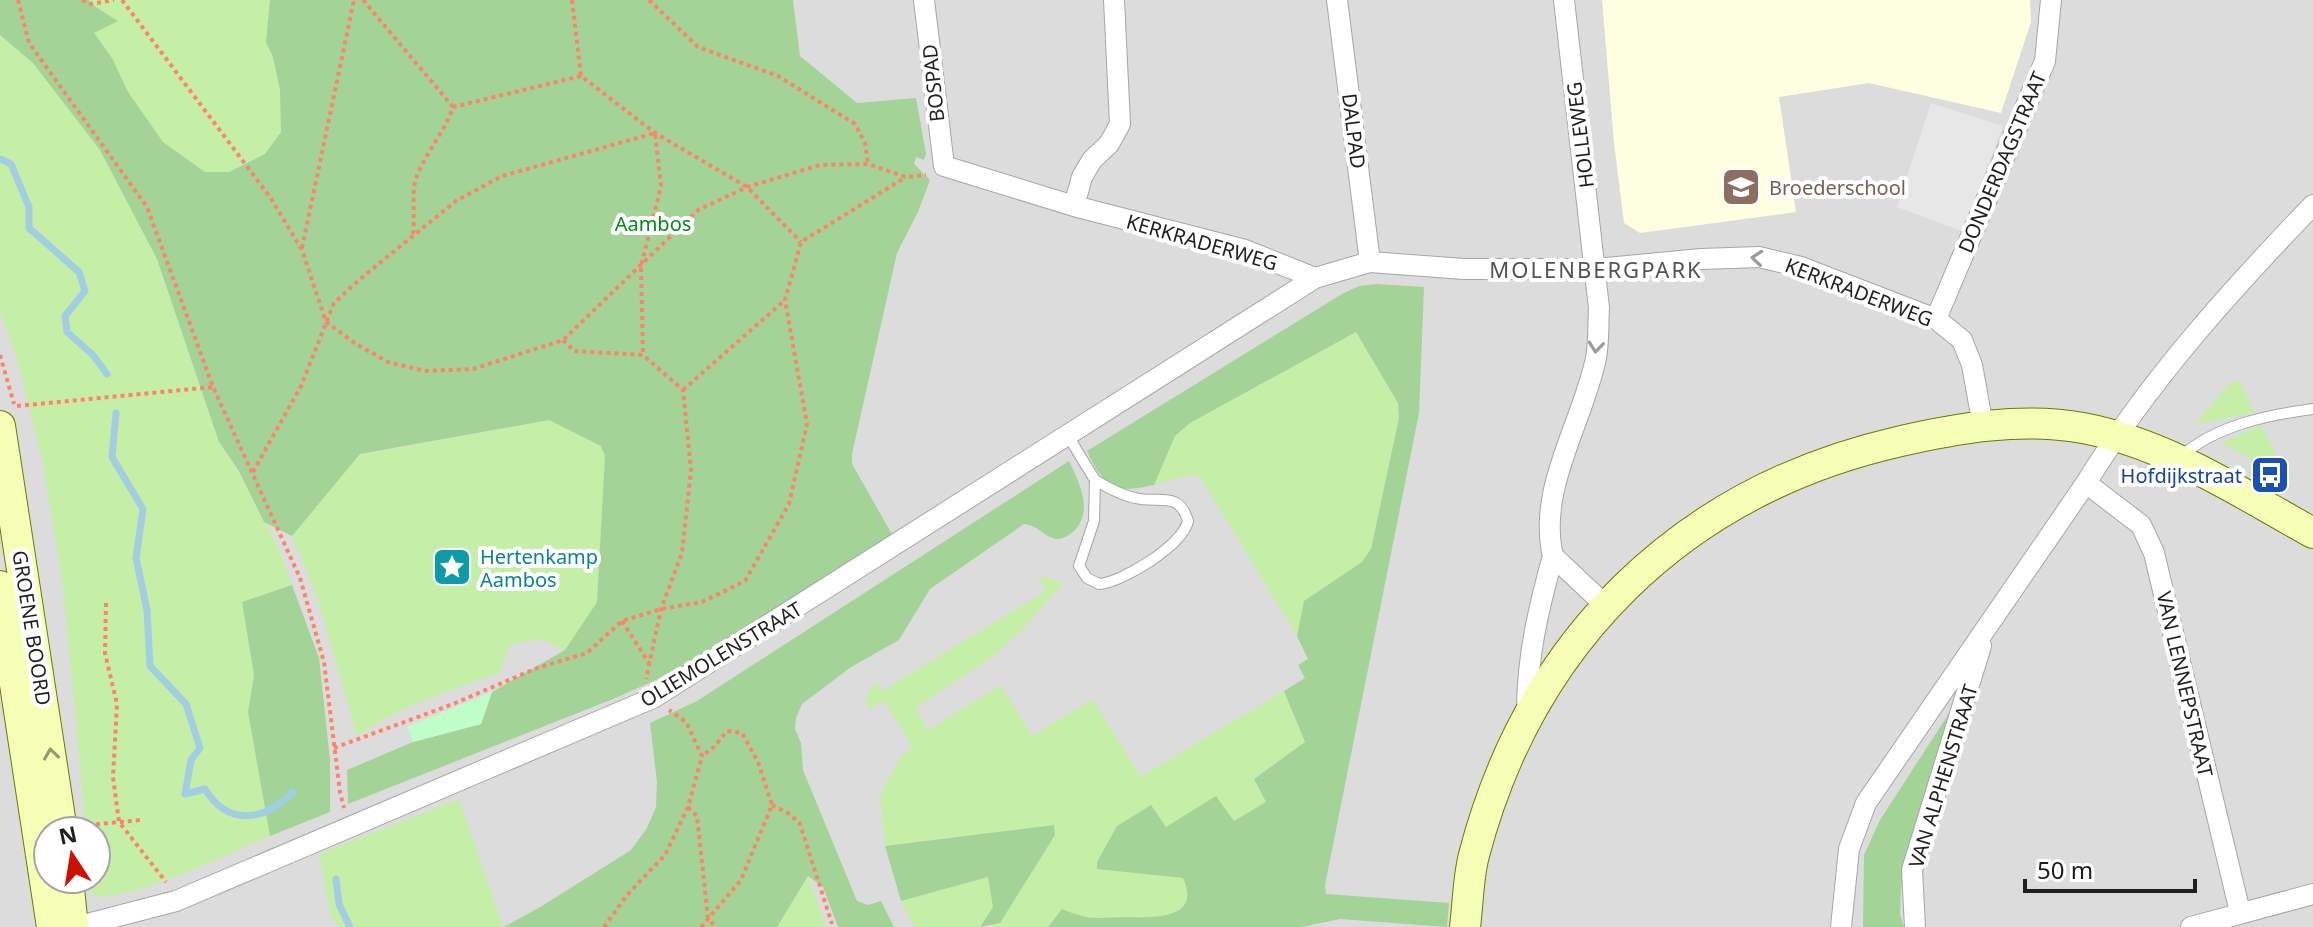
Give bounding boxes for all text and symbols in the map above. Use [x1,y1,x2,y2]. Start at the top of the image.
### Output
street label: BOSPAD [915,43,951,123]
street label: DONDERDAGSTRAAT [1952,67,2052,257]
street label: HOLLEWEG [1560,80,1600,190]
street label: DALPAD [1336,92,1372,170]
school or university icon: Broederschool [1720,166,1762,208]
place label: Broederschool [1769,174,1906,201]
street label: KERKRADERWEG [1123,208,1281,276]
park label: Aambos [615,210,691,237]
one-way arrow [1750,250,1763,267]
street label: KERKRADERWEG [1781,251,1937,333]
district label: MOLENBERGPARK [1489,254,1703,284]
one-way arrow [1588,341,1605,354]
bus stop icon: Hofdijkstraat [2249,454,2291,496]
place label: Hofdijkstraat [2121,462,2242,489]
place label: Hertenkamp Aambos [480,543,598,593]
place icon: Hertenkamp Aambos [431,546,473,588]
street label: GROENE BOORD [6,549,58,707]
street label: VAN LENNEPSTRAAT [2151,589,2219,779]
street label: OLIEMOLENSTRAAT [635,595,807,713]
street label: VAN ALPHENSTRAAT [1902,681,1984,871]
one-way arrow [43,747,60,761]
north arrow [32,815,112,895]
text: N [56,818,80,851]
scale bar [2025,843,2195,893]
text: 50 m [2037,853,2093,886]

